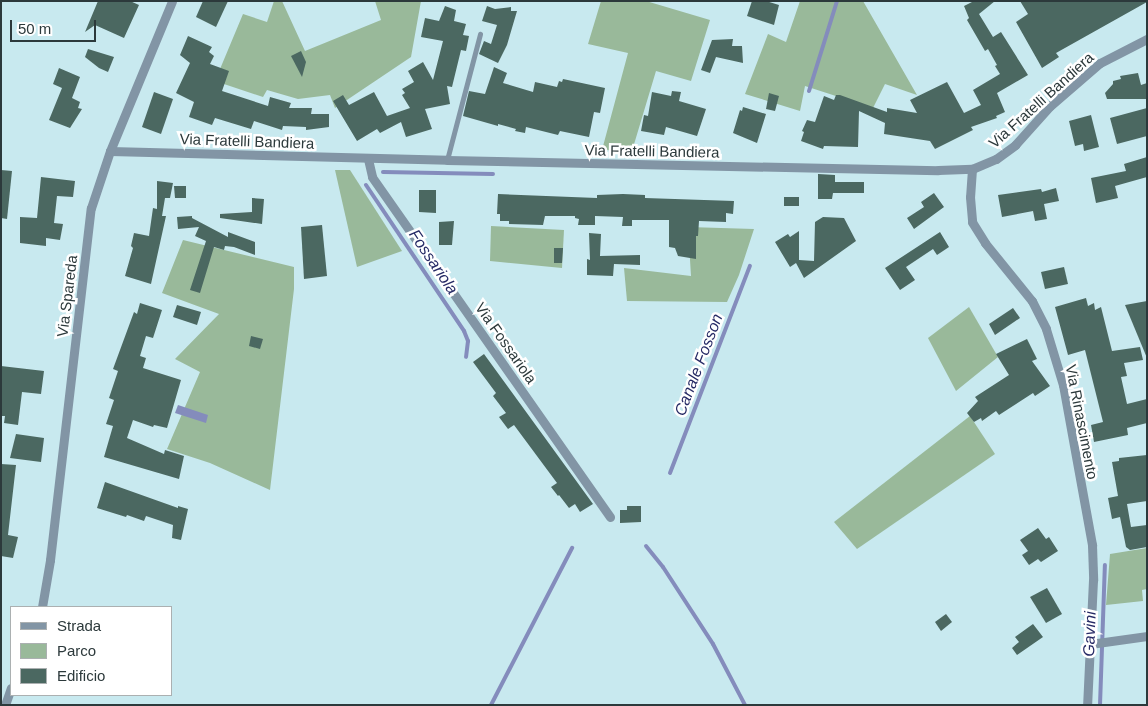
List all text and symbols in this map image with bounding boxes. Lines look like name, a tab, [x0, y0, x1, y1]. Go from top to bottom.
scale bar	[12, 10, 99, 42]
text: 50 m	[18, 20, 51, 37]
street label: Via Fratelli Bandiera	[985, 48, 1097, 152]
street label: Via Fratelli Bandiera	[179, 130, 315, 152]
street label: Via Fratelli Bandiera	[584, 141, 720, 161]
water label: Fossariola	[404, 226, 462, 298]
street label: Via Spareda	[53, 254, 81, 338]
street label: Via Fossariola	[471, 299, 541, 387]
water label: Canale Fosson	[671, 311, 727, 419]
street label: Via Rinascimento	[1062, 363, 1102, 481]
legend	[10, 606, 172, 696]
water label: Gavini	[1080, 611, 1100, 657]
text: Strada	[57, 617, 101, 634]
text: Parco	[57, 642, 96, 659]
text: Edificio	[57, 667, 105, 684]

